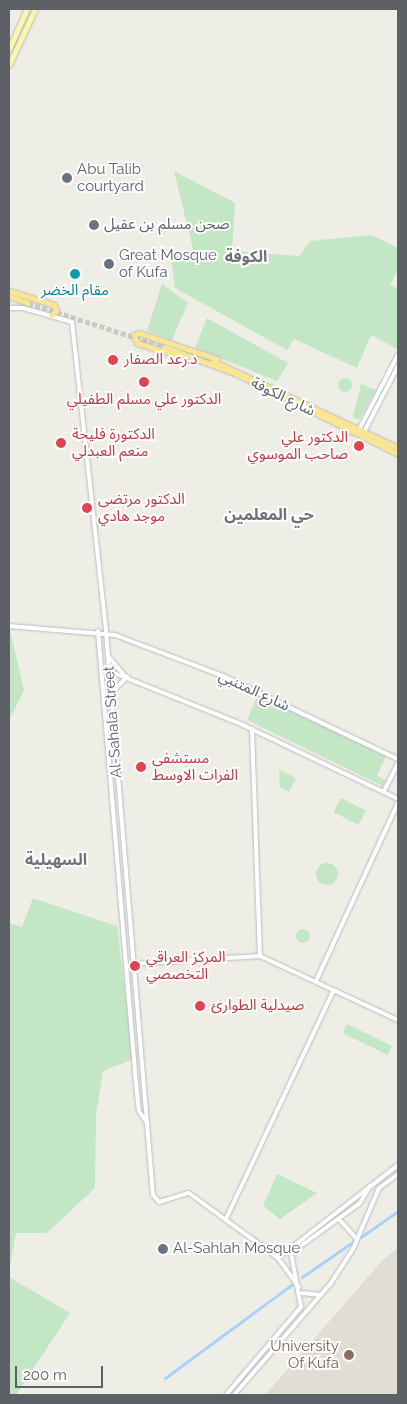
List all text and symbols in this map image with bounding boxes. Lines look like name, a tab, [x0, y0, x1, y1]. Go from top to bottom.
place label: Abu Talib courtyard	[77, 160, 144, 195]
marker: Abu Talib courtyard	[61, 172, 73, 184]
place label: صحن مسلم بن عقيل	[104, 216, 230, 234]
marker: صحن مسلم بن عقيل	[88, 219, 100, 231]
place label: Great Mosque of Kufa	[119, 246, 217, 281]
district label: الكوفة	[225, 247, 267, 267]
marker: Great Mosque of Kufa	[103, 258, 115, 270]
marker: مقام الخضر	[69, 268, 81, 280]
place label: مقام الخضر	[41, 282, 109, 300]
place label: د.رعد الصفار	[124, 351, 197, 369]
marker: د.رعد الصفار	[106, 353, 120, 367]
street label: شارع الكوفة	[248, 374, 318, 420]
marker: الدكتور علي مسلم الطفيلي	[137, 375, 151, 389]
place label: الدكتور علي مسلم الطفيلي	[67, 391, 221, 409]
place label: الدكتورة فليحة منعم العبدلي	[72, 425, 155, 460]
place label: الدكتور علي صاحب الموسوي	[248, 428, 348, 463]
marker: الدكتورة فليحة منعم العبدلي	[54, 436, 68, 450]
marker: الدكتور علي صاحب الموسوي	[352, 439, 366, 453]
place label: الدكتور مرتضى موجد هادي	[98, 490, 185, 525]
marker: الدكتور مرتضى موجد هادي	[80, 501, 94, 515]
district label: حي المعلمين	[224, 505, 314, 525]
street label: Al-Sahala Street	[100, 665, 126, 779]
street label: شارع المتنبي	[216, 667, 292, 715]
place label: مستشفى الفرات الاوسط	[152, 749, 238, 784]
marker: مستشفى الفرات الاوسط	[134, 760, 148, 774]
district label: السهيلية	[25, 850, 87, 870]
place label: المركز العراقي التخصصي	[146, 948, 226, 983]
marker: المركز العراقي التخصصي	[128, 959, 142, 973]
place label: صيدلية الطوارئ	[211, 997, 304, 1015]
marker: صيدلية الطوارئ	[193, 999, 207, 1013]
place label: Al-Sahlah Mosque	[173, 1240, 300, 1258]
marker: Al-Sahlah Mosque	[157, 1243, 169, 1255]
place label: University Of Kufa	[270, 1337, 339, 1372]
marker: University Of Kufa	[343, 1349, 355, 1361]
scale bar	[18, 1356, 105, 1388]
text: 200 m	[23, 1366, 67, 1384]

